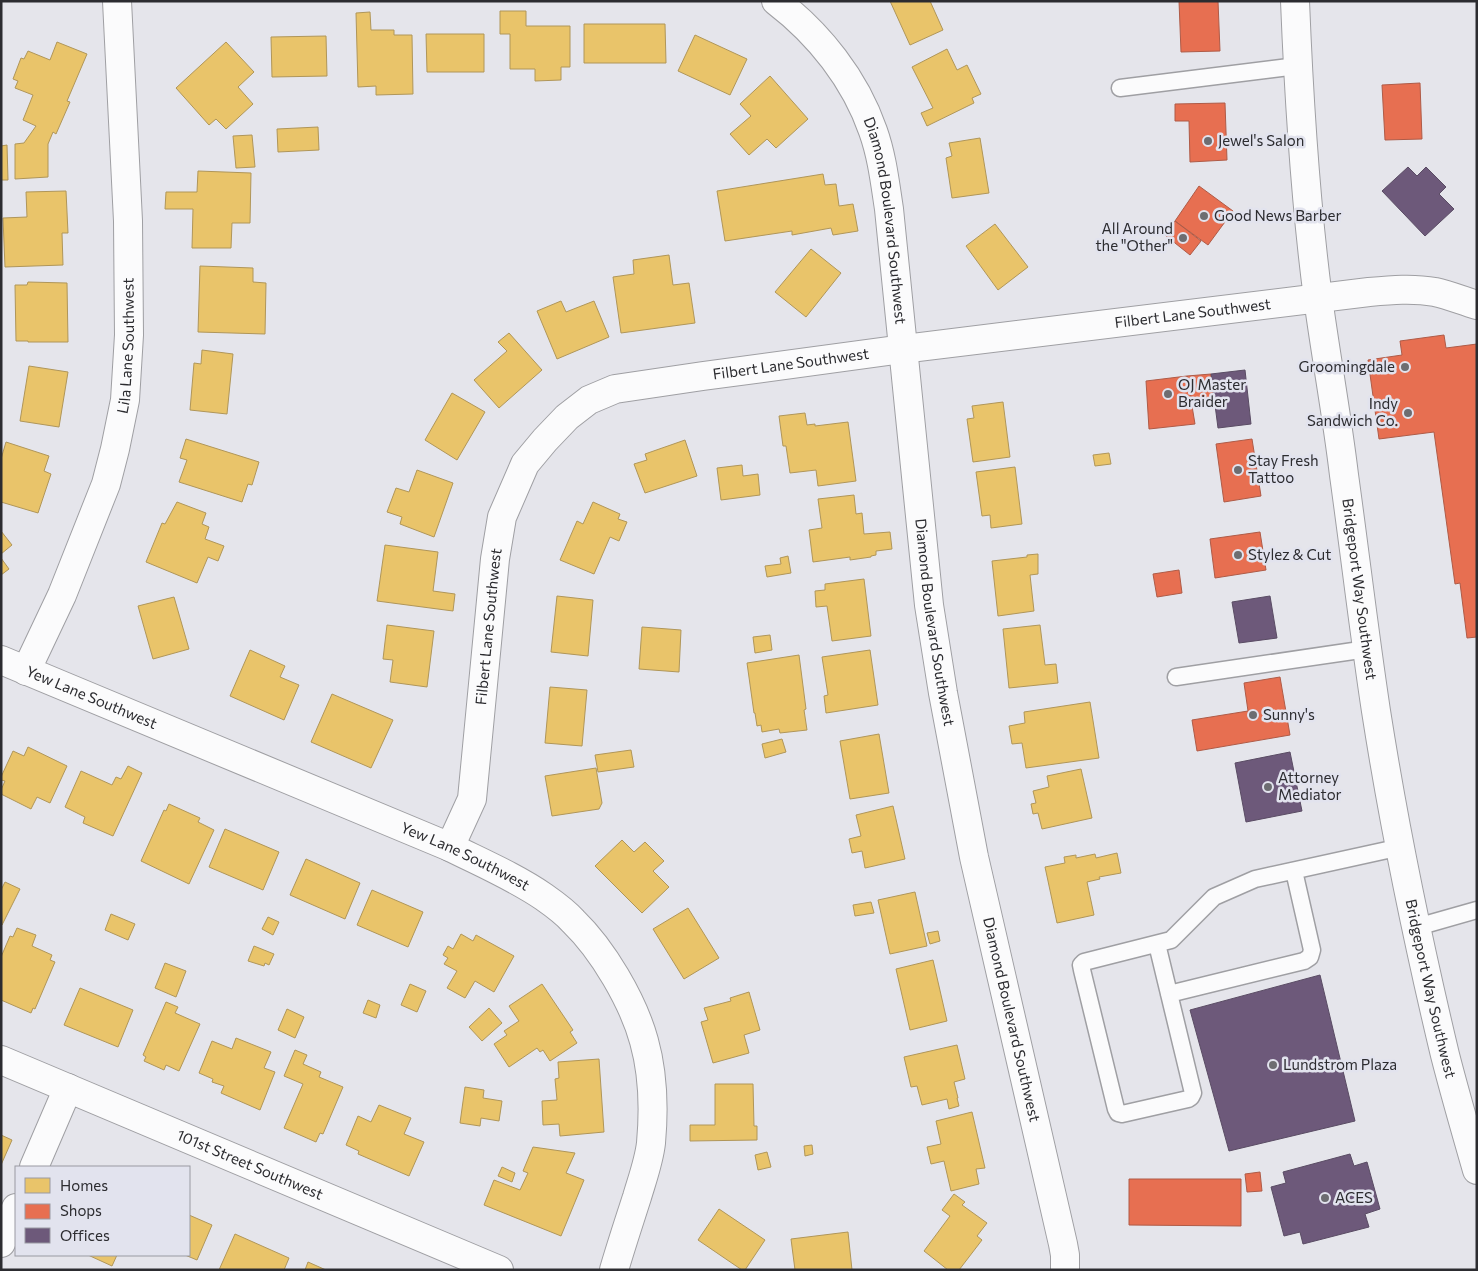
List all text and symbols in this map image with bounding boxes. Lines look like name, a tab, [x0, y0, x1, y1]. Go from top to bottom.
street label: Diamond Boulevard Southwest	[861, 114, 911, 325]
place label: Jewel's Salon	[1218, 131, 1304, 149]
marker: Jewel's Salon	[1202, 135, 1214, 147]
place label: Good News Barber	[1214, 206, 1341, 224]
marker: Good News Barber	[1198, 210, 1210, 222]
place label: All Around the "Other"	[1095, 219, 1173, 254]
marker: All Around the "Other"	[1177, 232, 1189, 244]
street label: Lila Lane Southwest	[112, 278, 137, 415]
street label: Filbert Lane Southwest	[1113, 294, 1272, 331]
street label: Filbert Lane Southwest	[712, 344, 870, 383]
place label: Groomingdale	[1299, 357, 1395, 375]
marker: Groomingdale	[1399, 361, 1411, 373]
place label: OJ Master Braider	[1178, 375, 1246, 410]
marker: OJ Master Braider	[1162, 388, 1174, 400]
place label: Indy Sandwich Co.	[1307, 394, 1398, 429]
marker: Indy Sandwich Co.	[1402, 407, 1414, 419]
place label: Stay Fresh Tattoo	[1248, 451, 1319, 486]
marker: Stay Fresh Tattoo	[1232, 464, 1244, 476]
street label: Bridgeport Way Southwest	[1339, 497, 1381, 681]
street label: Diamond Boulevard Southwest	[912, 517, 959, 727]
place label: Stylez & Cut	[1248, 545, 1331, 563]
street label: Filbert Lane Southwest	[471, 547, 505, 706]
marker: Stylez & Cut	[1232, 549, 1244, 561]
street label: Yew Lane Southwest	[24, 661, 160, 732]
place label: Sunny's	[1263, 705, 1315, 723]
marker: Sunny's	[1247, 709, 1259, 721]
place label: Attorney Mediator	[1278, 768, 1342, 803]
marker: Attorney Mediator	[1262, 781, 1274, 793]
street label: Yew Lane Southwest	[398, 818, 533, 894]
street label: Bridgeport Way Southwest	[1402, 897, 1461, 1080]
street label: Diamond Boulevard Southwest	[980, 915, 1045, 1123]
place label: Lundstrom Plaza	[1283, 1055, 1397, 1073]
marker: Lundstrom Plaza	[1267, 1059, 1279, 1071]
street label: 101st Street Southwest	[174, 1125, 326, 1203]
legend	[15, 1166, 190, 1256]
text: Homes	[60, 1176, 108, 1194]
place label: ACES	[1335, 1188, 1373, 1206]
marker: ACES	[1319, 1192, 1331, 1204]
text: Shops	[60, 1201, 102, 1219]
text: Offices	[60, 1226, 110, 1244]

